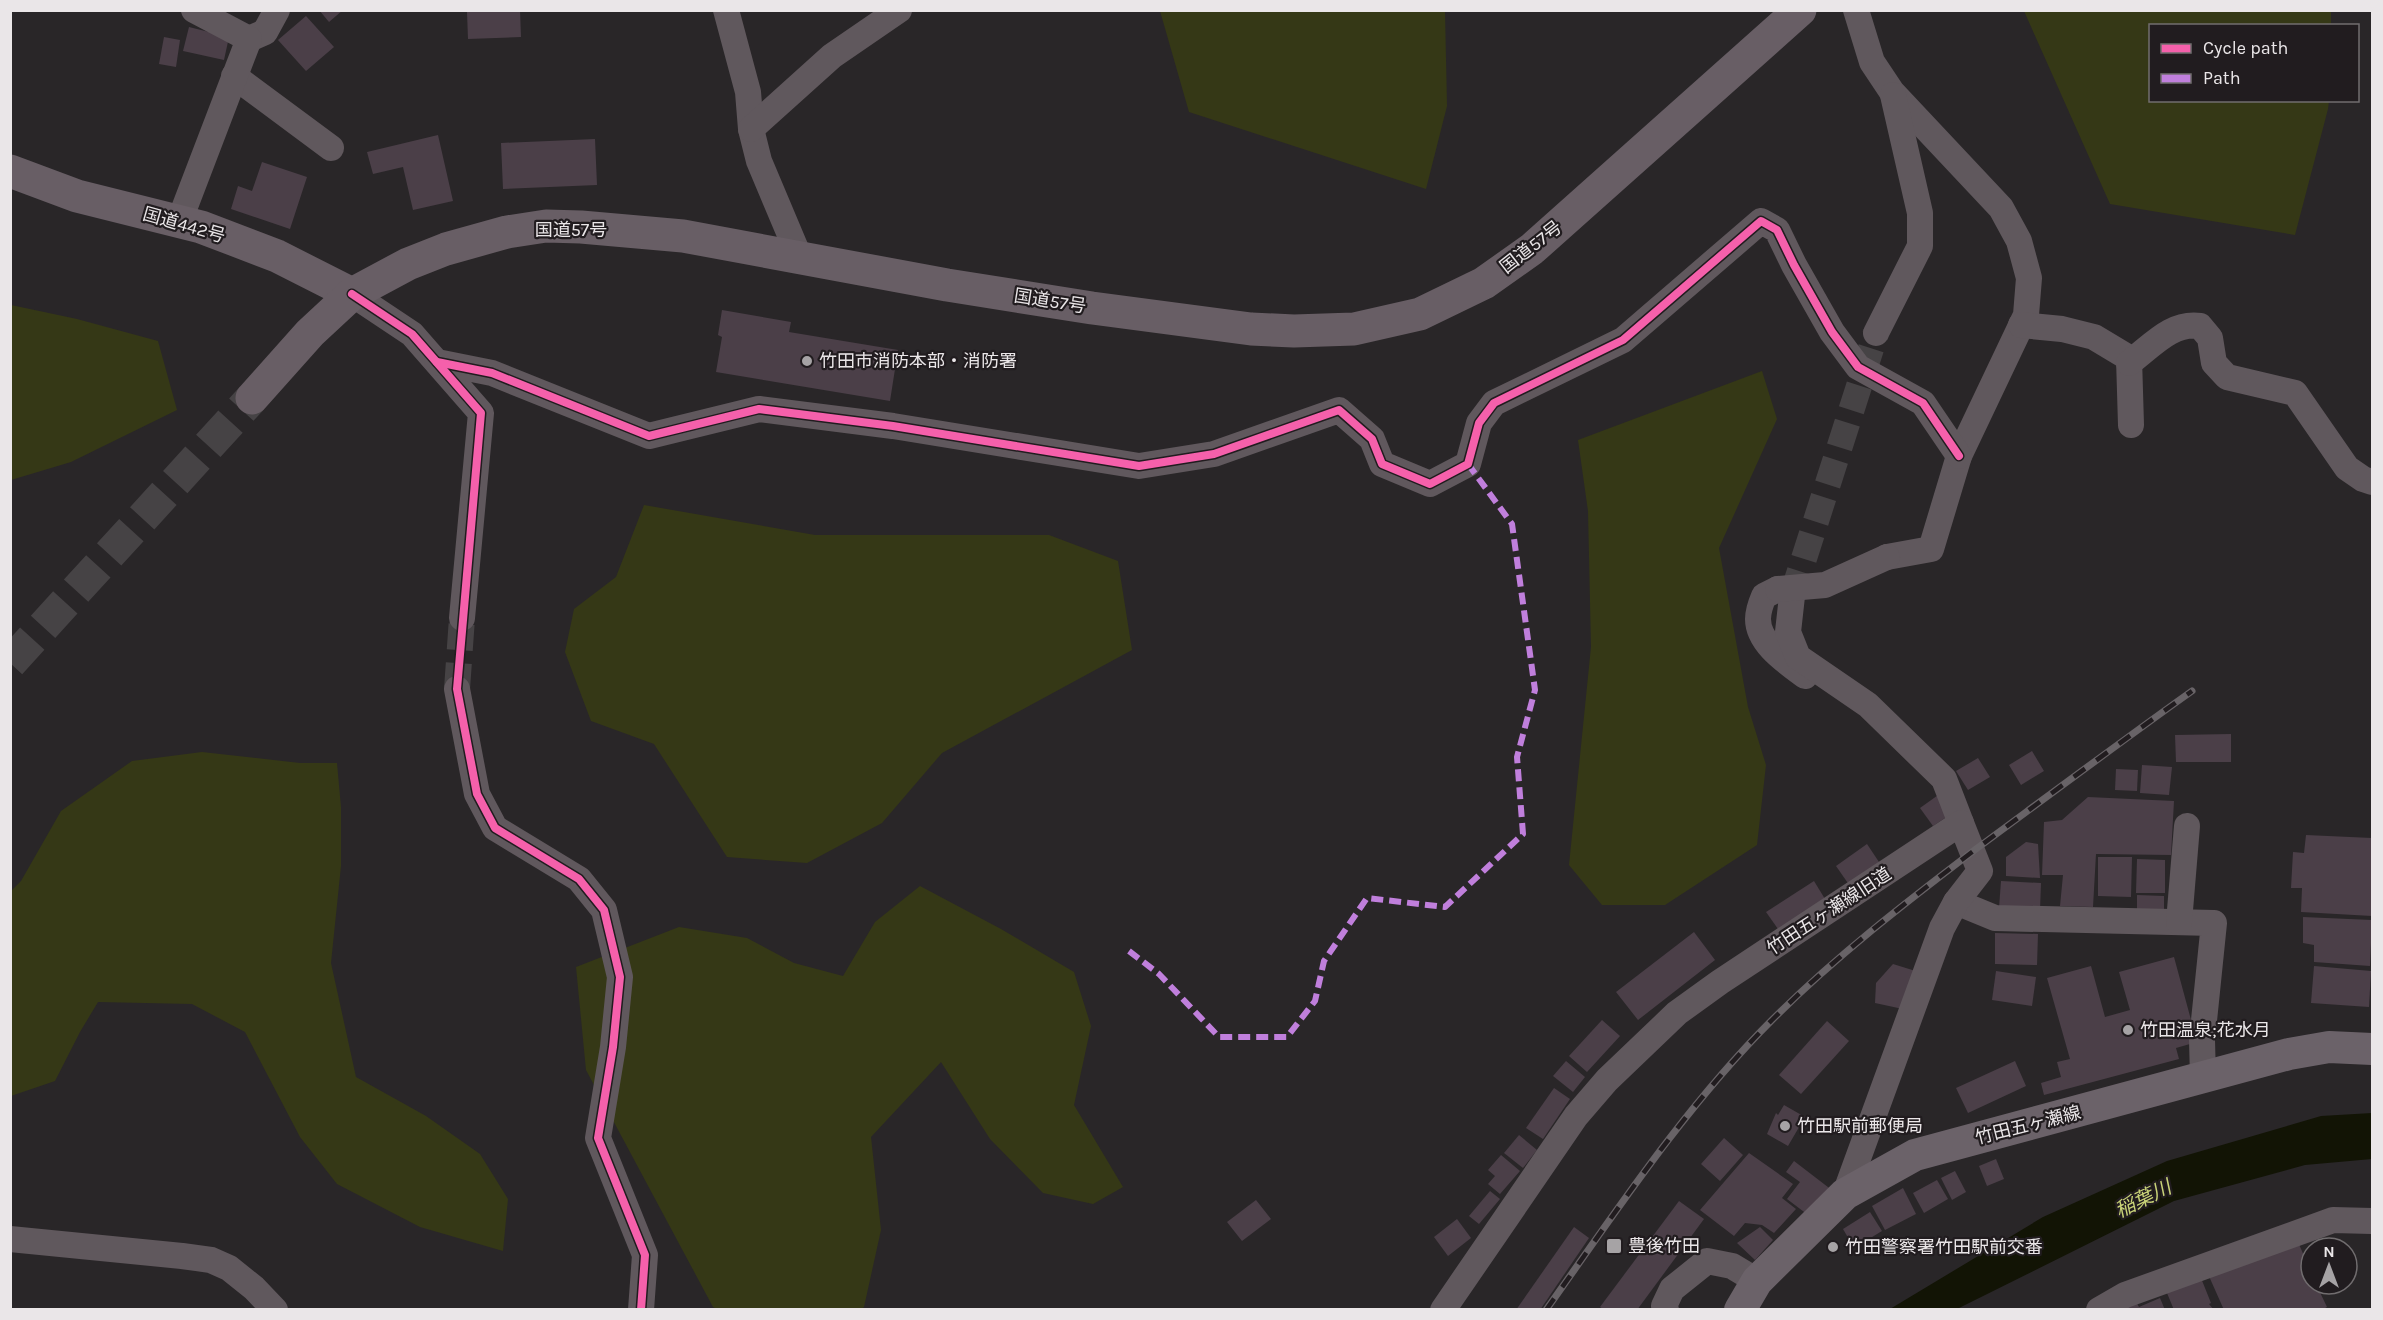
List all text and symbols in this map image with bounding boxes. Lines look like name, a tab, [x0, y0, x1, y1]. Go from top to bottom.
legend	[2149, 24, 2359, 102]
text: Cycle path	[2203, 37, 2288, 59]
text: Path	[2203, 67, 2241, 89]
street label: 国道442号	[140, 203, 228, 247]
street label: 国道57号	[1496, 216, 1566, 278]
street label: 国道57号	[535, 219, 607, 241]
street label: 国道57号	[1012, 284, 1088, 318]
place label: 竹田市消防本部・消防署	[819, 350, 1017, 372]
marker: 竹田市消防本部・消防署	[800, 354, 814, 368]
street label: 竹田五ヶ瀬線旧道	[1763, 863, 1895, 959]
place label: 竹田温泉;花水月	[2140, 1019, 2271, 1041]
marker: 竹田温泉;花水月	[2121, 1023, 2135, 1037]
street label: 竹田五ヶ瀬線	[1973, 1101, 2083, 1149]
place label: 竹田駅前郵便局	[1797, 1115, 1923, 1137]
marker: 竹田駅前郵便局	[1778, 1119, 1792, 1133]
water label: 稲葉川	[2111, 1175, 2177, 1222]
place label: 豊後竹田	[1628, 1235, 1700, 1257]
place label: 竹田警察署竹田駅前交番	[1845, 1236, 2043, 1258]
north arrow	[2299, 1236, 2359, 1296]
marker: 豊後竹田	[1605, 1237, 1623, 1255]
marker: 竹田警察署竹田駅前交番	[1826, 1240, 1840, 1254]
text: N	[2323, 1242, 2335, 1261]

